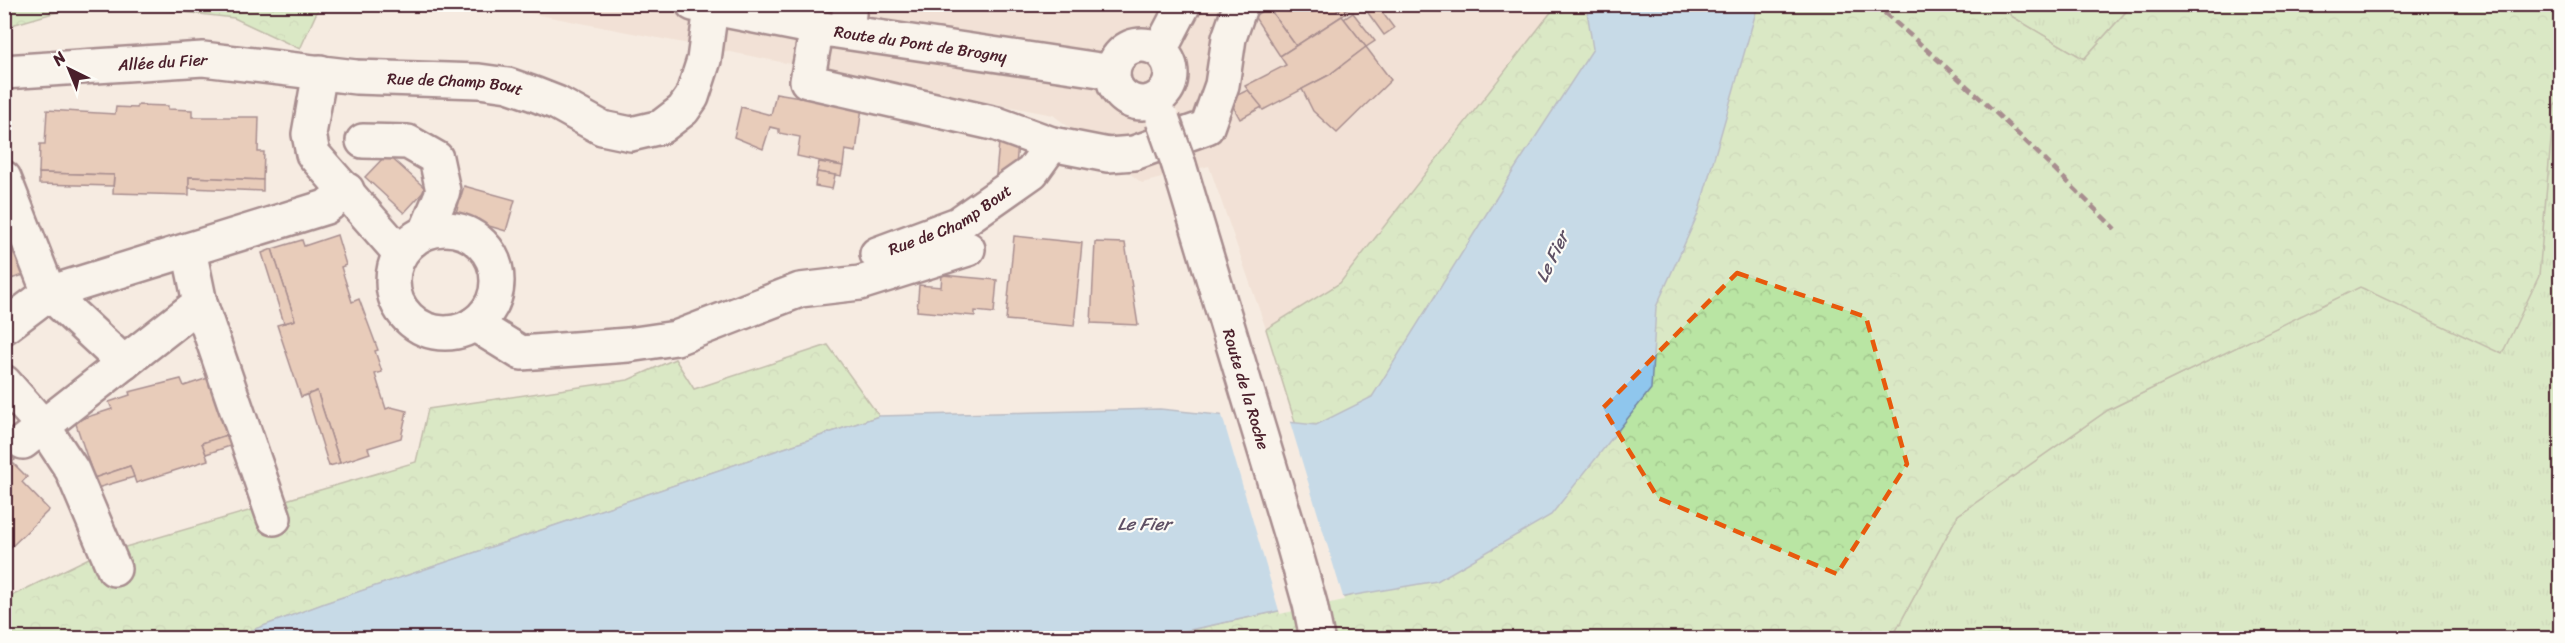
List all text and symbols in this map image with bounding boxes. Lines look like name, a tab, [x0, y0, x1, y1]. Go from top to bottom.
street label: Route du Pont de Brogny	[832, 17, 1010, 71]
north arrow	[39, 39, 99, 99]
text: N	[44, 43, 74, 73]
street label: Allée du Fier	[116, 45, 210, 80]
street label: Rue de Champ Bout	[387, 64, 527, 104]
street label: Rue de Champ Bout	[884, 176, 1018, 264]
water label: Le Fier	[1526, 223, 1580, 288]
street label: Route de la Roche	[1214, 325, 1278, 453]
water label: Le Fier	[1117, 508, 1174, 540]

